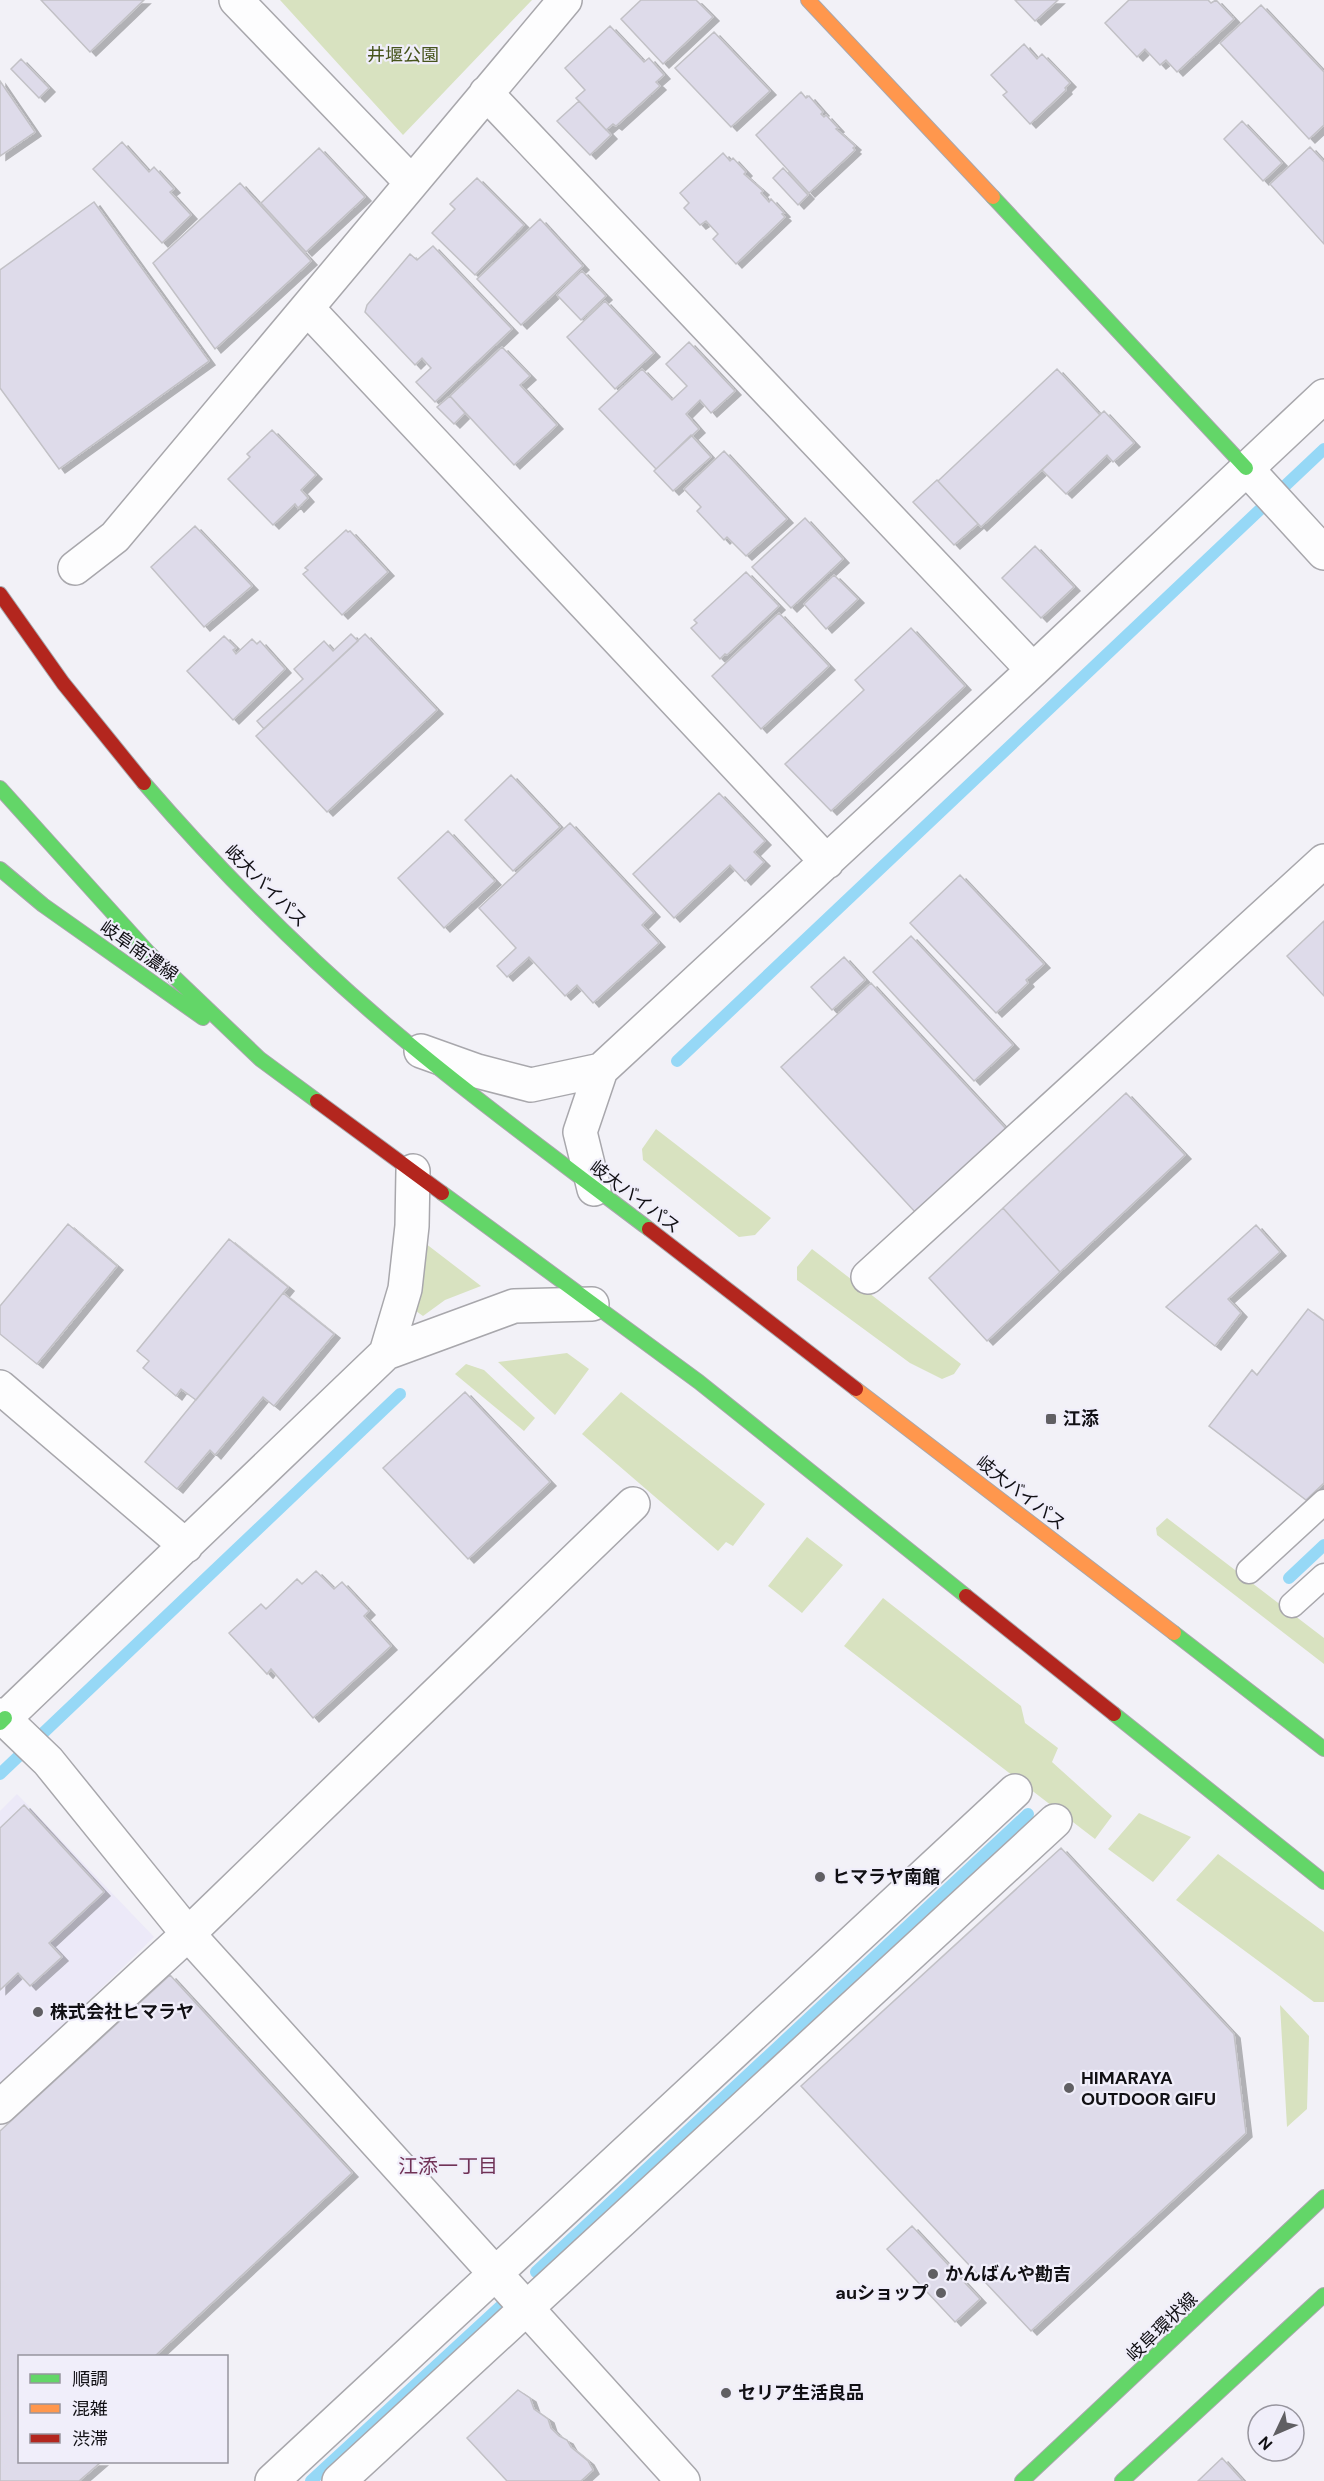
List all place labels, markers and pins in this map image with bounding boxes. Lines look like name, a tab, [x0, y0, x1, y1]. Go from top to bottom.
place label: 江添	[1063, 1407, 1099, 1431]
marker: 江添	[1044, 1412, 1058, 1426]
place label: ヒマラヤ南館	[832, 1865, 940, 1889]
marker: ヒマラヤ南館	[813, 1870, 827, 1884]
place label: 株式会社ヒマラヤ	[50, 2000, 194, 2024]
marker: 株式会社ヒマラヤ	[31, 2005, 45, 2019]
place label: HIMARAYA OUTDOOR GIFU	[1081, 2066, 1216, 2111]
marker: HIMARAYA OUTDOOR GIFU	[1062, 2081, 1076, 2095]
place label: かんばんや勘吉	[945, 2262, 1071, 2286]
marker: かんばんや勘吉	[926, 2267, 940, 2281]
place label: auショップ	[835, 2281, 929, 2305]
marker: auショップ	[934, 2286, 948, 2300]
place label: セリア生活良品	[738, 2381, 864, 2405]
marker: セリア生活良品	[719, 2386, 733, 2400]

